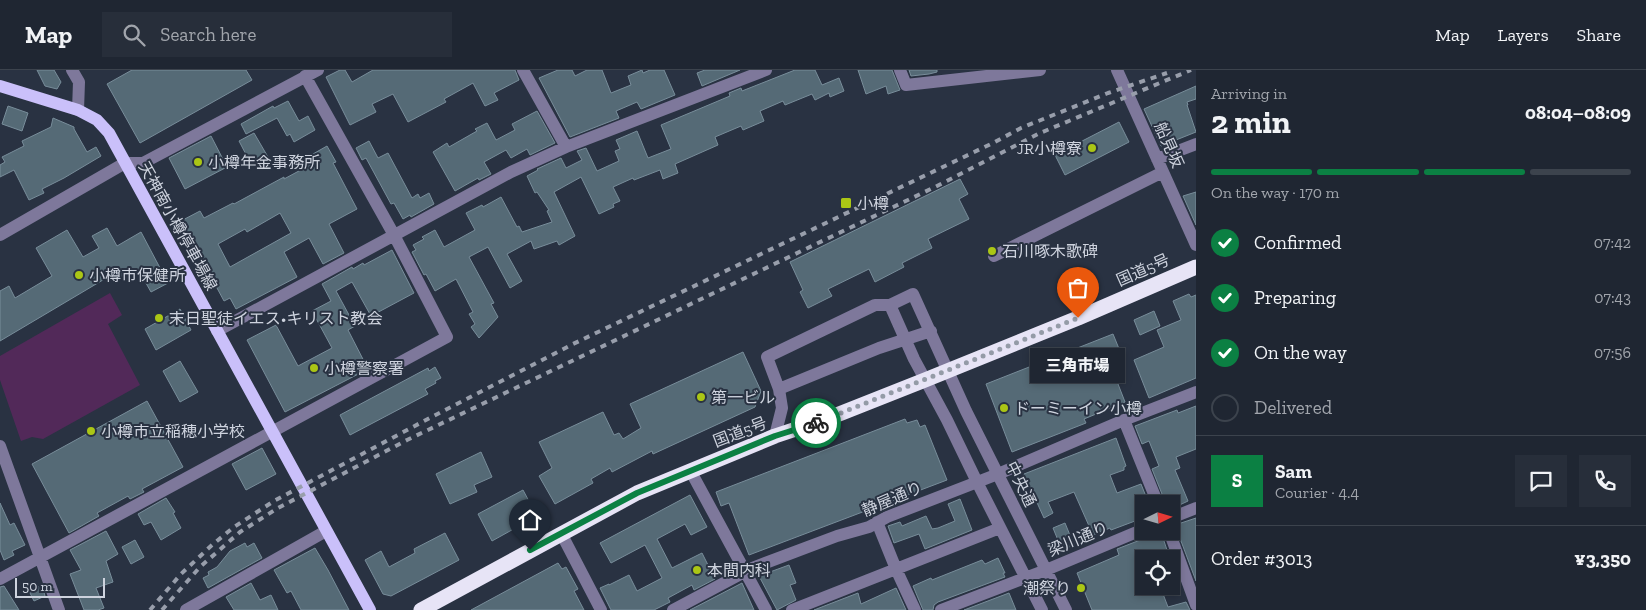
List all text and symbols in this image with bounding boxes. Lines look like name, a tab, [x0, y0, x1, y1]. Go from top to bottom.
search box	[102, 12, 452, 57]
text: Map	[25, 20, 72, 49]
icon: search	[120, 21, 148, 49]
text: Search here	[160, 23, 257, 46]
text: Map	[1435, 24, 1470, 46]
text: Layers	[1498, 24, 1549, 46]
text: Share	[1577, 24, 1621, 46]
text: Arriving in	[1211, 84, 1287, 103]
text: 08:04–08:09	[1525, 101, 1631, 124]
text: 2 min	[1211, 103, 1291, 141]
street label: 船見坂	[1151, 119, 1187, 171]
place label: JR小樽寮	[1017, 139, 1082, 158]
marker: JR小樽寮	[1086, 142, 1098, 154]
place label: 小樽年金事務所	[208, 153, 320, 172]
marker: 小樽年金事務所	[192, 156, 204, 168]
street label: 天神南小樽停車場線	[135, 158, 221, 294]
text: On the way · 170 m	[1211, 183, 1339, 202]
place label: 小樽	[857, 194, 889, 213]
marker: 小樽	[839, 196, 853, 210]
icon: check	[1211, 229, 1239, 257]
text: Confirmed	[1254, 231, 1341, 254]
text: 07:42	[1594, 233, 1631, 252]
place label: 石川啄木歌碑	[1002, 242, 1098, 261]
marker: 石川啄木歌碑	[986, 245, 998, 257]
street label: 国道5号	[1113, 250, 1173, 290]
place label: 小樽市保健所	[89, 266, 185, 285]
pin	[1057, 267, 1099, 318]
marker: 小樽市保健所	[73, 269, 85, 281]
icon: bag	[1064, 274, 1092, 302]
icon: check	[1211, 284, 1239, 312]
text: Preparing	[1254, 286, 1336, 309]
text: 07:43	[1594, 288, 1631, 307]
place label: 末日聖徒イエス•キリスト教会	[169, 309, 383, 328]
marker: 末日聖徒イエス•キリスト教会	[153, 312, 165, 324]
icon: check	[1211, 339, 1239, 367]
text: On the way	[1254, 341, 1347, 364]
text: 07:56	[1594, 343, 1631, 362]
callout: 三角市場	[1030, 348, 1126, 383]
text: 三角市場	[1045, 356, 1110, 375]
place label: 小樽警察署	[324, 359, 404, 378]
marker: 小樽警察署	[308, 362, 320, 374]
place label: 第一ビル	[711, 388, 775, 407]
marker: 第一ビル	[695, 391, 707, 403]
text: Delivered	[1254, 396, 1332, 419]
courier	[791, 398, 841, 448]
place label: ドーミーイン小樽	[1014, 399, 1142, 418]
marker: ドーミーイン小樽	[998, 402, 1010, 414]
icon: bike	[802, 409, 830, 437]
street label: 国道5号	[710, 413, 770, 451]
place label: 小樽市立稲穂小学校	[101, 422, 245, 441]
marker: 小樽市立稲穂小学校	[85, 425, 97, 437]
button: chat	[1515, 455, 1567, 507]
button: phone	[1579, 455, 1631, 507]
street label: 中央通	[1002, 458, 1040, 510]
text: Sam	[1275, 460, 1312, 483]
text: S	[1232, 469, 1242, 492]
street label: 静屋通り	[859, 478, 925, 520]
text: Courier · 4.4	[1275, 483, 1359, 502]
north arrow	[1135, 495, 1180, 540]
map controls	[1135, 495, 1180, 595]
pin	[509, 499, 551, 550]
icon: home	[516, 506, 544, 534]
street label: 梁川通り	[1045, 518, 1111, 560]
text: Order #3013	[1211, 547, 1312, 570]
text: ¥3,350	[1574, 547, 1631, 570]
button: locate	[1135, 550, 1180, 595]
place label: 本間内科	[707, 561, 771, 580]
marker: 本間内科	[691, 564, 703, 576]
scale bar	[15, 575, 105, 598]
text: 50 m	[22, 578, 53, 595]
place label: 潮祭り	[1023, 579, 1071, 598]
marker: 潮祭り	[1075, 582, 1087, 594]

